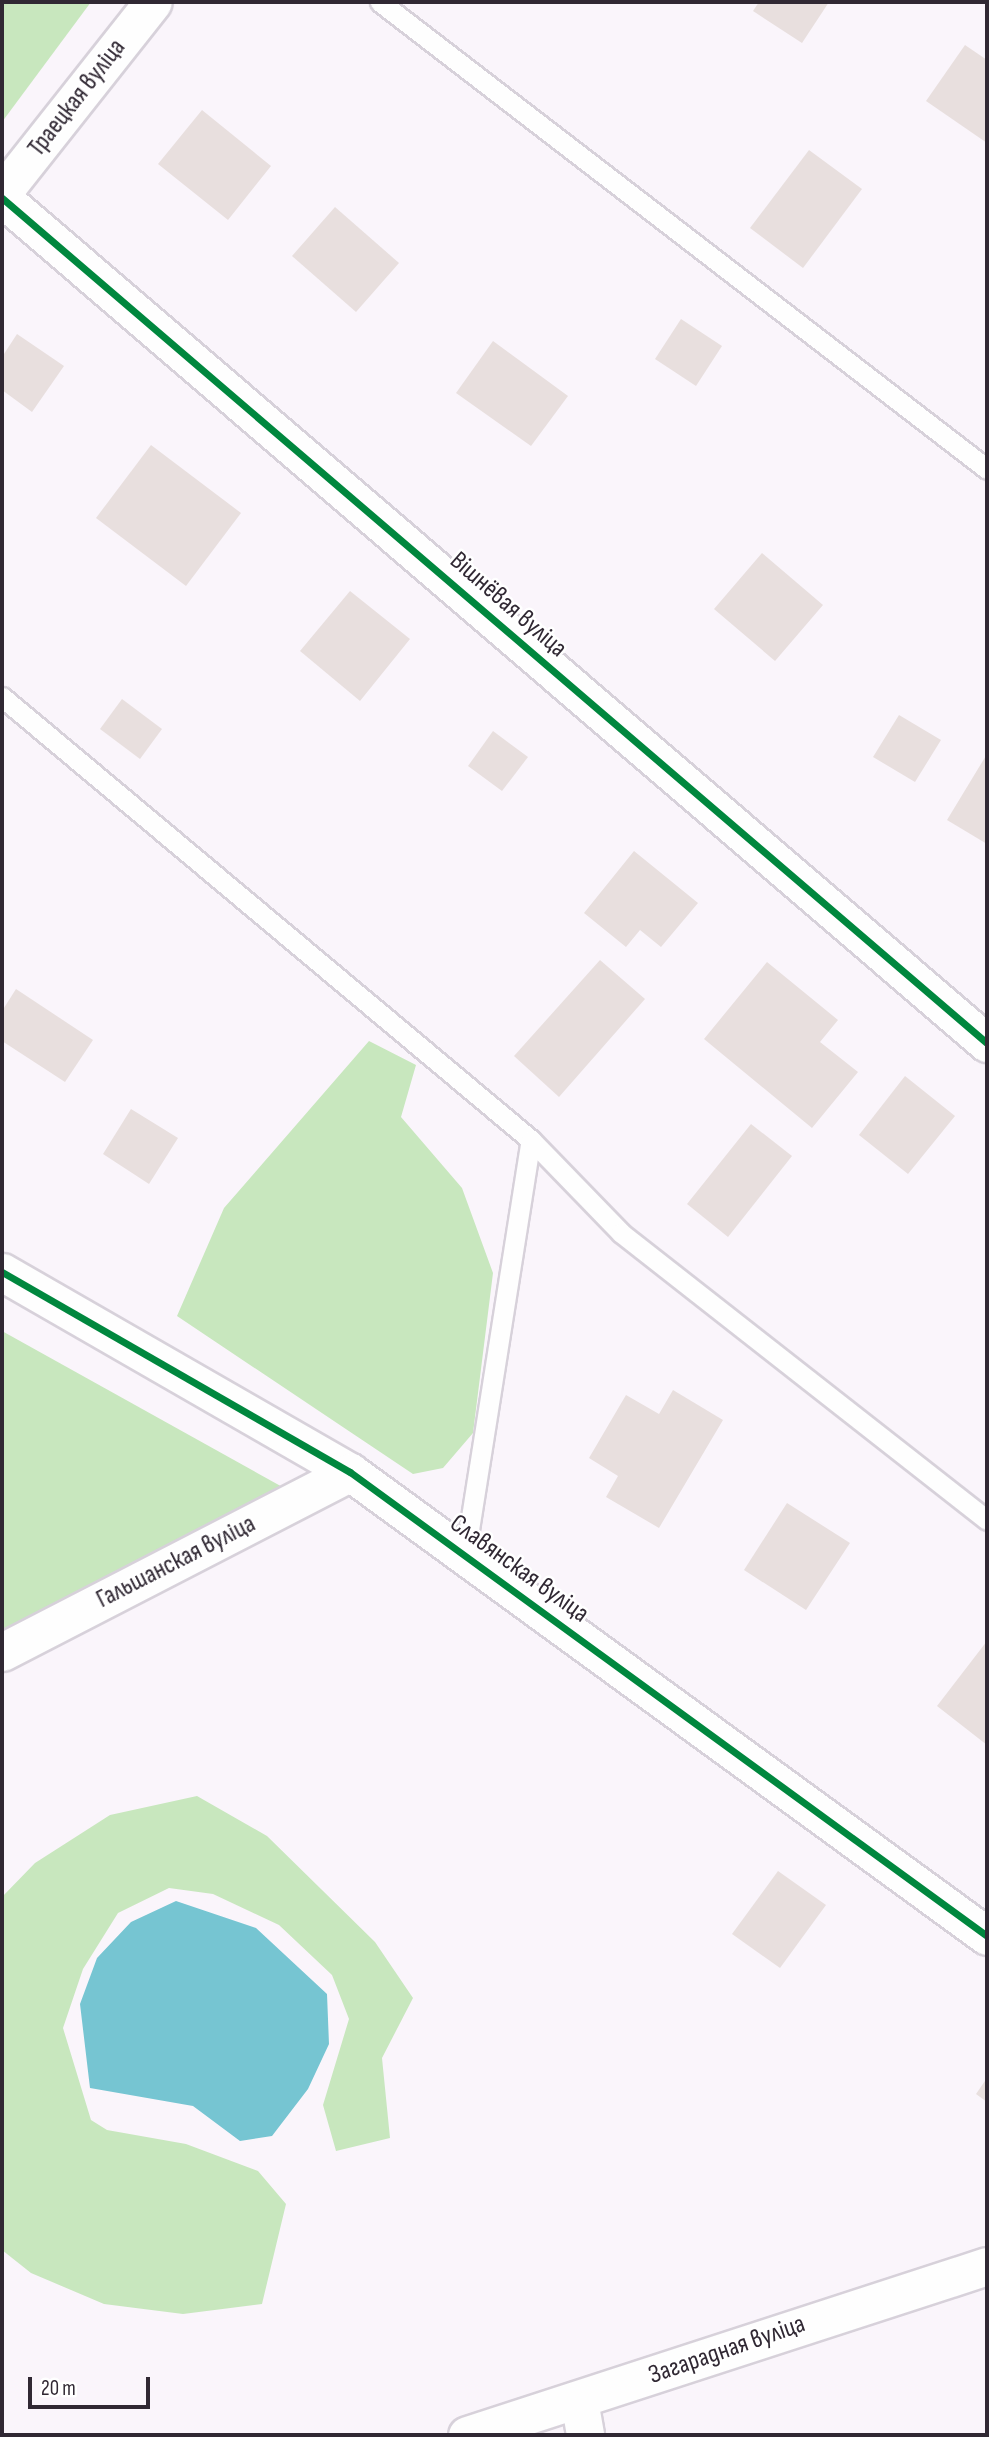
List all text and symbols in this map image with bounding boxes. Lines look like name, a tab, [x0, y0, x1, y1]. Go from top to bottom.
street label: Траецкая вуліца	[21, 33, 133, 163]
street label: Вішнёвая вуліца	[443, 546, 573, 664]
street label: Славянская вуліца	[443, 1508, 595, 1630]
street label: Гальшанская вуліца	[91, 1509, 261, 1615]
street label: Загарадная вуліца	[645, 2309, 809, 2391]
scale bar	[32, 2364, 154, 2408]
text: 20 m	[41, 2376, 76, 2401]

